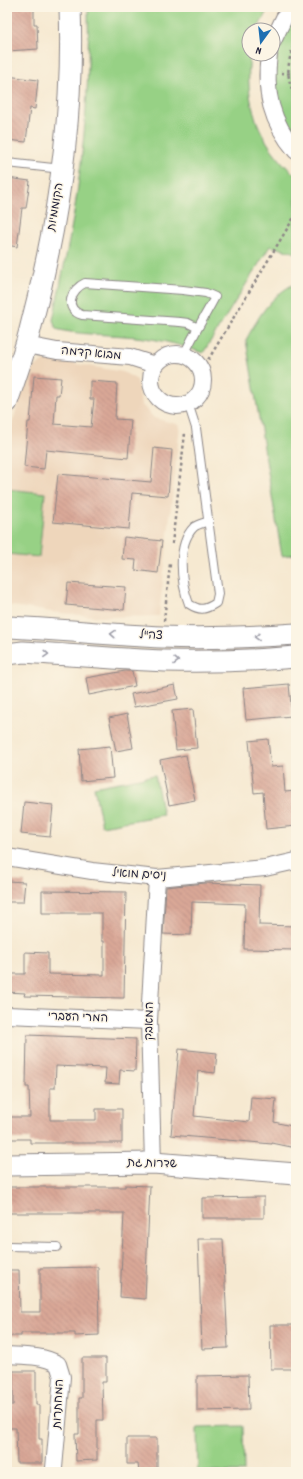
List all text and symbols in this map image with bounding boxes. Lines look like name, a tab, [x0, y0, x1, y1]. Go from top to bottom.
north arrow	[241, 22, 281, 62]
text: N	[254, 41, 264, 58]
street label: הקוממיות	[43, 181, 69, 234]
street label: מבוא קדמה	[60, 343, 122, 365]
street label: צה"ל	[139, 627, 163, 645]
one-way arrow	[110, 629, 116, 638]
one-way arrow	[254, 632, 260, 641]
one-way arrow	[43, 649, 49, 658]
one-way arrow	[173, 657, 179, 665]
street label: ניסים מואיל	[111, 865, 167, 885]
street label: המאבק	[141, 1001, 159, 1041]
street label: המרי העברי	[48, 1008, 108, 1028]
street label: שדרות גת	[126, 1155, 178, 1173]
street label: המחתרות	[49, 1379, 69, 1430]

